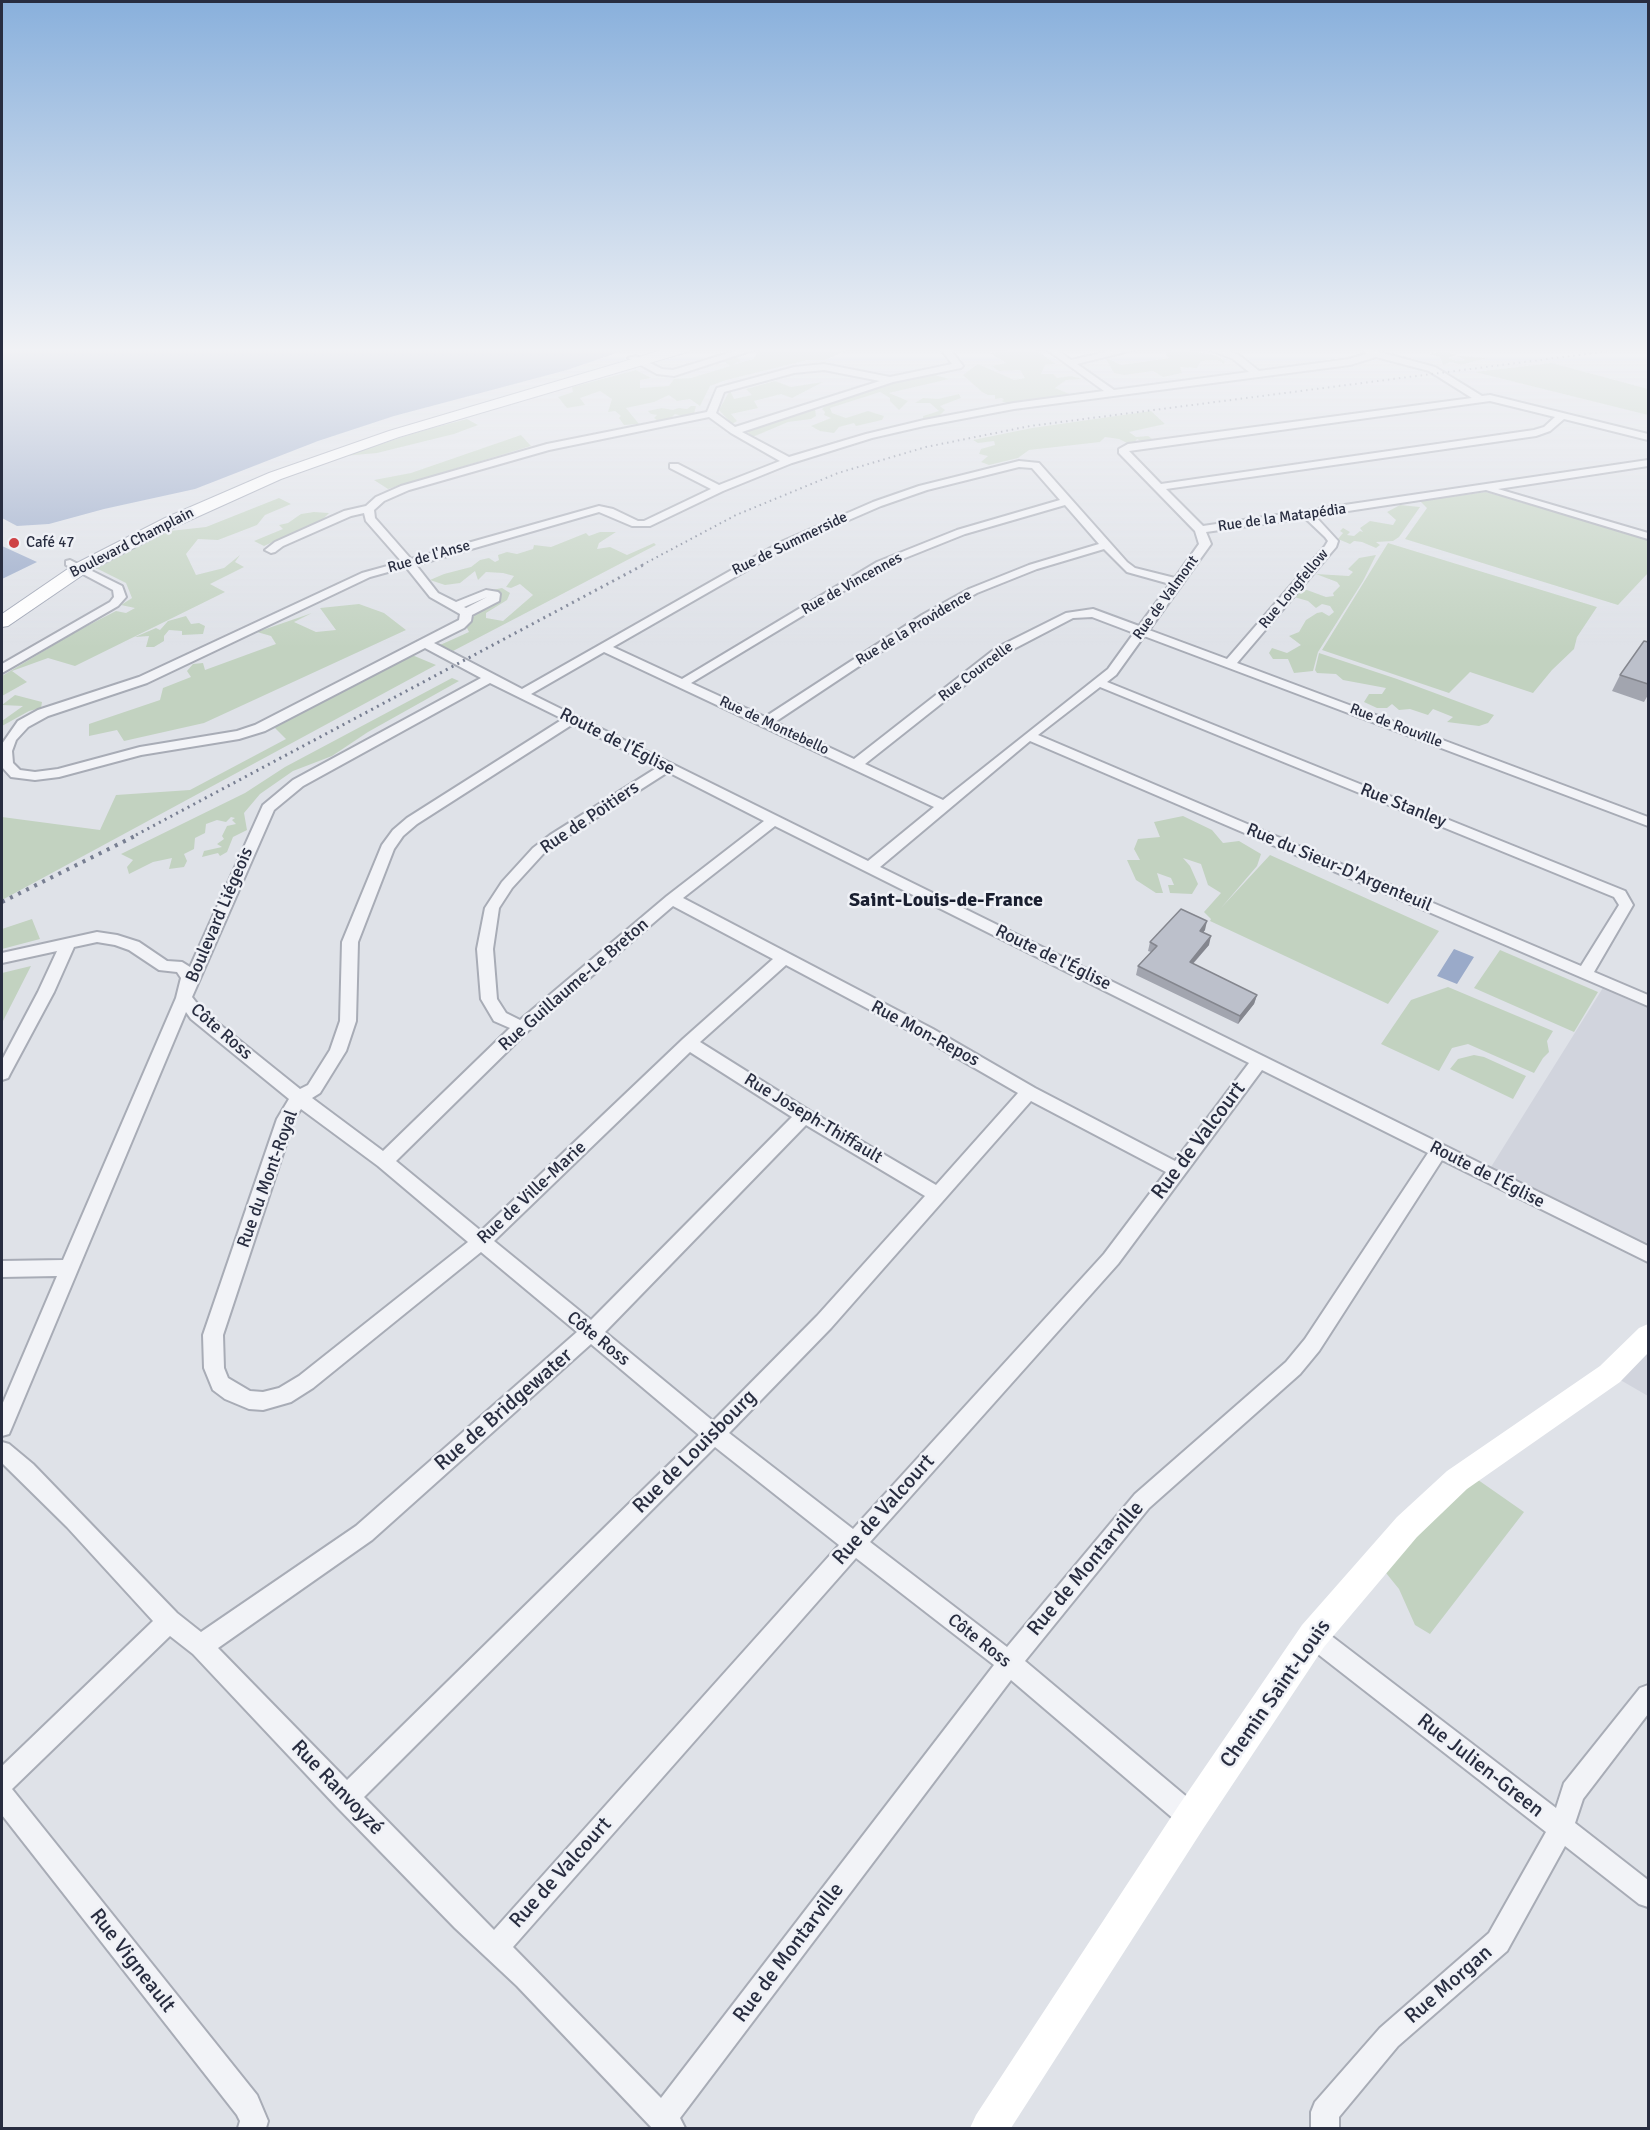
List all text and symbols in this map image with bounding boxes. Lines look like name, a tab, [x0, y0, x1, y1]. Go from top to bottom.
street label: Rue de la Matapédia	[1217, 500, 1347, 536]
street label: Boulevard Champlain	[67, 504, 197, 582]
street label: Rue de Summerside	[729, 508, 851, 580]
place label: Café 47	[26, 534, 74, 552]
marker: Café 47	[7, 536, 21, 550]
street label: Rue de l'Anse	[386, 537, 472, 577]
street label: Rue Longfellow	[1255, 546, 1333, 632]
street label: Rue de Vincennes	[799, 549, 905, 619]
street label: Rue de Valmont	[1129, 552, 1203, 644]
street label: Rue de la Providence	[853, 586, 975, 670]
street label: Rue Courcelle	[935, 638, 1017, 706]
street label: Rue de Montebello	[716, 693, 832, 759]
street label: Rue de Rouville	[1347, 700, 1445, 752]
street label: Route de l'Église	[556, 704, 678, 780]
street label: Rue de Poitiers	[537, 777, 643, 859]
street label: Rue Stanley	[1357, 779, 1449, 833]
street label: Rue du Sieur-D'Argenteuil	[1243, 819, 1435, 917]
street label: Boulevard Liégeois	[182, 844, 258, 986]
district label: Saint-Louis-de-France	[849, 889, 1043, 913]
street label: Rue Guillaume-Le Breton	[495, 914, 653, 1056]
street label: Route de l'Église	[992, 921, 1114, 995]
street label: Rue Mon-Repos	[867, 996, 983, 1072]
street label: Côte Ross	[186, 999, 256, 1065]
street label: Rue Joseph-Thiffault	[740, 1069, 886, 1169]
street label: Rue de Valcourt	[1147, 1077, 1251, 1205]
street label: Rue du Mont-Royal	[233, 1107, 303, 1251]
street label: Rue de Ville-Marie	[473, 1137, 591, 1249]
street label: Route de l'Église	[1426, 1137, 1548, 1213]
street label: Côte Ross	[562, 1307, 634, 1371]
street label: Rue de Bridgewater	[430, 1343, 578, 1477]
street label: Rue de Louisbourg	[628, 1385, 762, 1519]
street label: Rue de Valcourt	[828, 1449, 940, 1571]
street label: Rue de Montarville	[1022, 1497, 1150, 1641]
street label: Côte Ross	[943, 1609, 1015, 1673]
street label: Chemin Saint-Louis	[1216, 1615, 1336, 1773]
street label: Rue Julien-Green	[1412, 1709, 1548, 1823]
street label: Rue Ranvoyzé	[285, 1735, 389, 1841]
street label: Rue de Valcourt	[505, 1812, 617, 1934]
street label: Rue de Montarville	[728, 1878, 850, 2028]
street label: Rue Vigneault	[84, 1904, 180, 2018]
street label: Rue Morgan	[1400, 1940, 1498, 2030]

